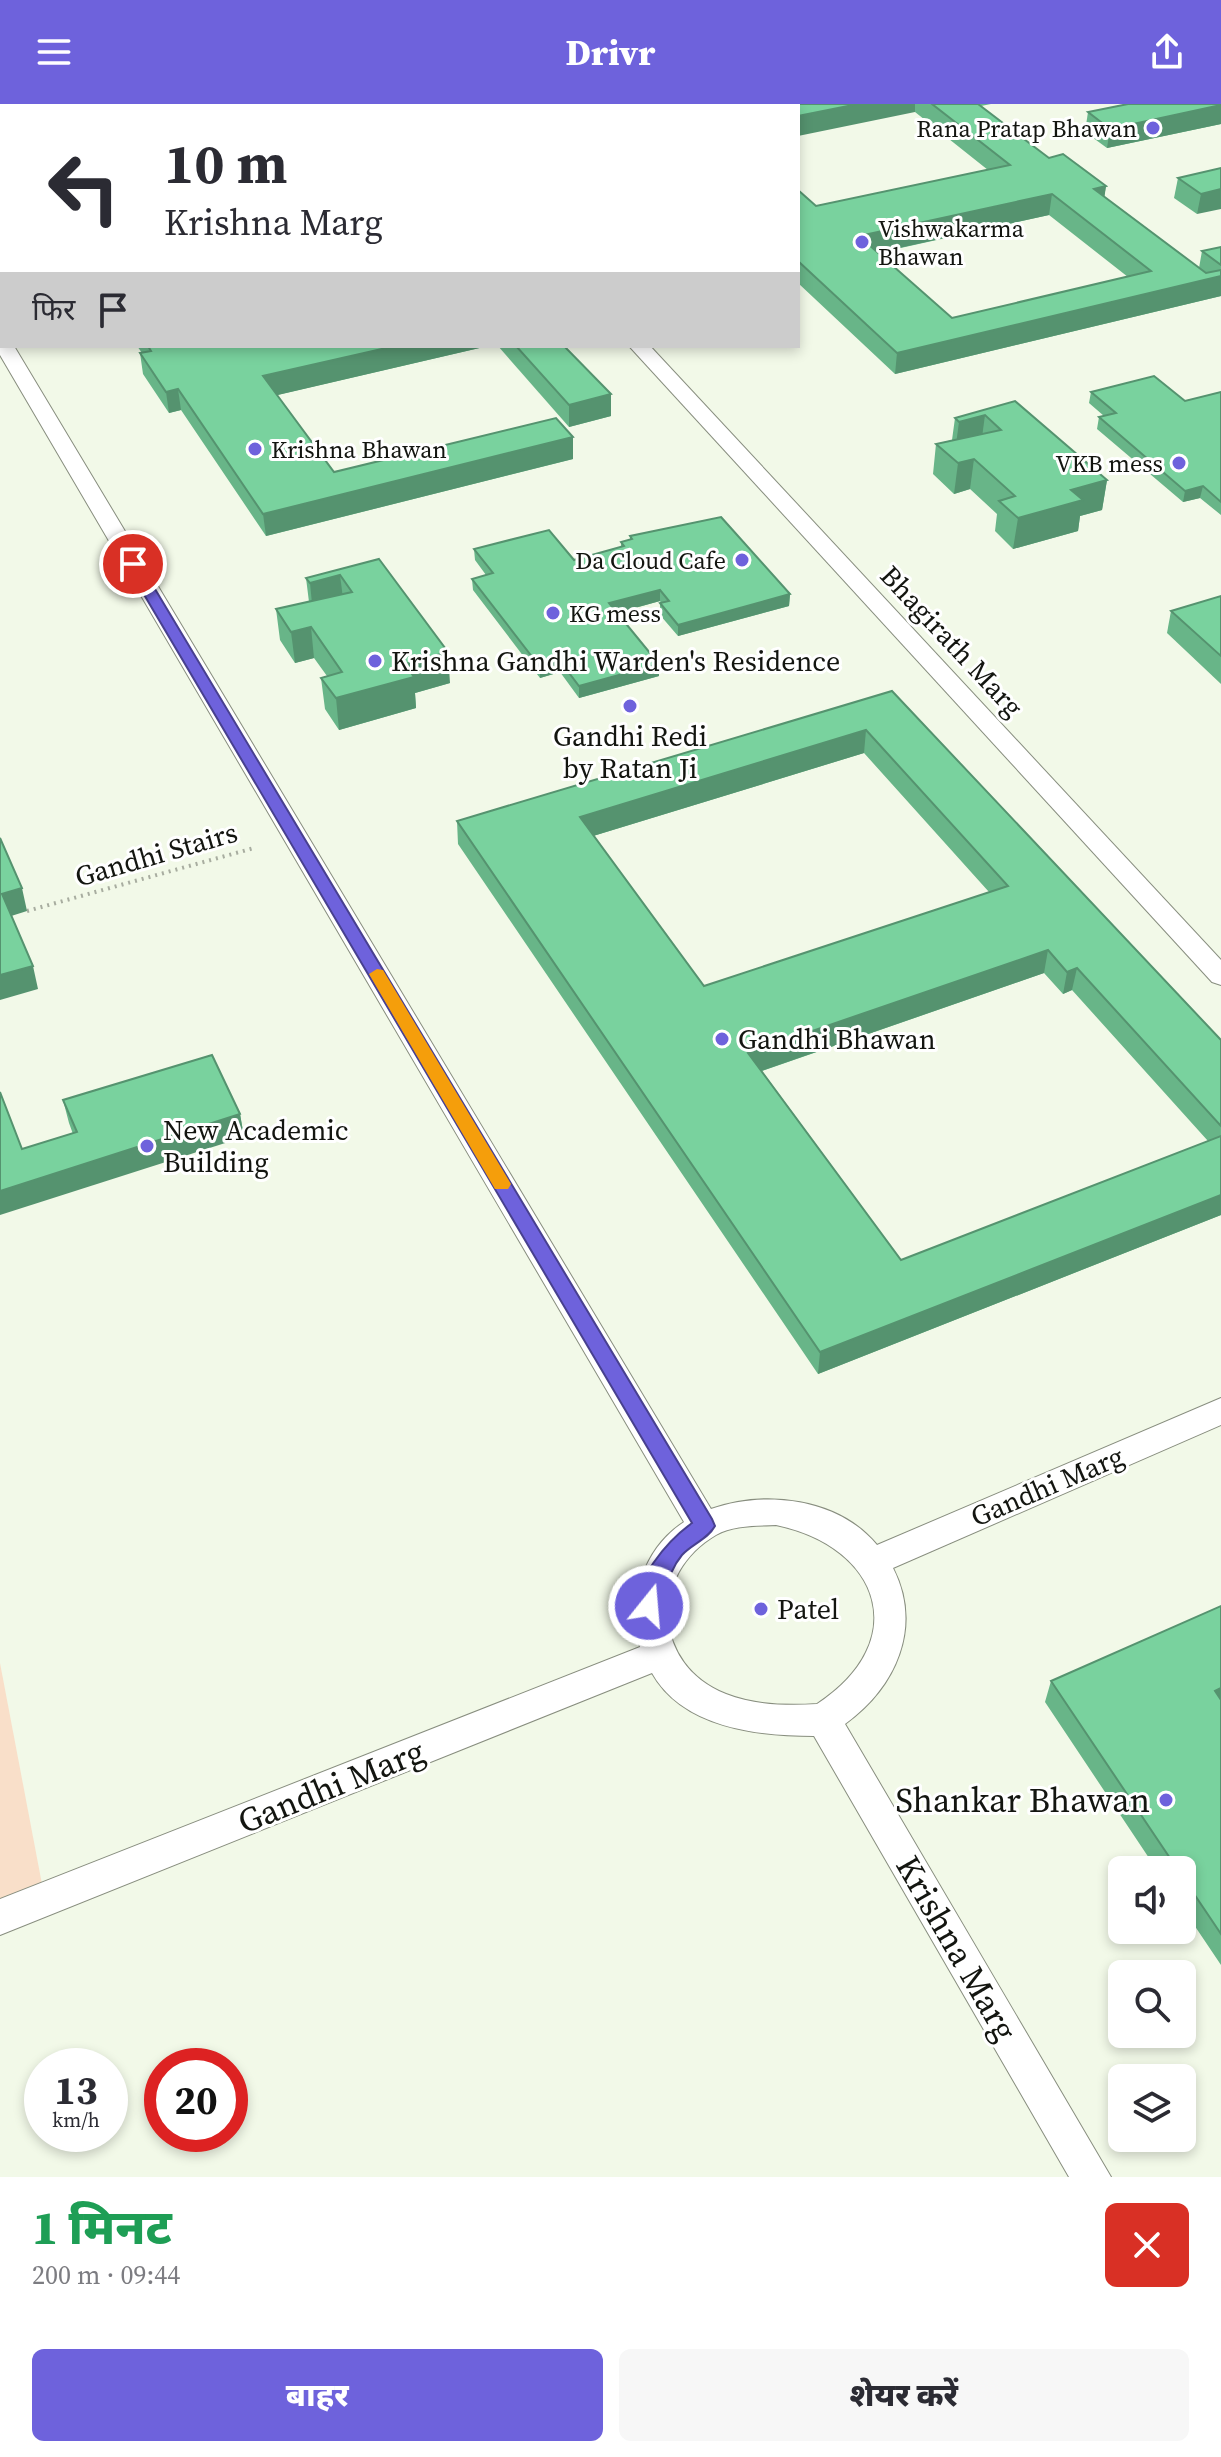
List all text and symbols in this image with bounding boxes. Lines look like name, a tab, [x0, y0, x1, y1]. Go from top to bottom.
text: Drivr	[566, 28, 655, 77]
icon: menu	[32, 30, 76, 74]
icon: share	[1145, 30, 1189, 74]
place label: Rana Pratap Bhawan	[916, 112, 1137, 145]
marker: Rana Pratap Bhawan	[1144, 119, 1162, 137]
text: 10 m	[164, 125, 287, 202]
icon: left	[32, 136, 136, 240]
text: Krishna Marg	[164, 198, 383, 247]
place label: Vishwakarma Bhawan	[878, 212, 1025, 273]
marker: Vishwakarma Bhawan	[853, 233, 871, 251]
icon: arrive	[91, 288, 135, 332]
text: फिर	[32, 289, 75, 330]
place label: Krishna Bhawan	[271, 433, 447, 466]
marker: Krishna Bhawan	[246, 440, 264, 458]
place label: VKB mess	[1055, 447, 1163, 480]
marker: VKB mess	[1170, 454, 1188, 472]
pin	[99, 530, 167, 598]
icon: arrive	[111, 542, 155, 586]
place label: Da Cloud Cafe	[575, 544, 726, 577]
marker: Da Cloud Cafe	[733, 551, 751, 569]
street label: Bhagirath Marg	[872, 557, 1032, 725]
place label: KG mess	[569, 597, 661, 630]
marker: KG mess	[544, 604, 562, 622]
place label: Krishna Gandhi Warden's Residence	[391, 642, 840, 680]
marker: Krishna Gandhi Warden's Residence	[366, 652, 384, 670]
marker: Gandhi Redi by Ratan Ji	[621, 697, 639, 715]
place label: Gandhi Redi by Ratan Ji	[553, 717, 707, 787]
street label: Gandhi Stairs	[70, 813, 242, 895]
place label: Gandhi Bhawan	[738, 1020, 936, 1058]
marker: Gandhi Bhawan	[713, 1030, 731, 1048]
place label: New Academic Building	[163, 1111, 349, 1181]
marker: New Academic Building	[138, 1137, 156, 1155]
street label: Gandhi Marg	[965, 1437, 1129, 1535]
position arrow	[607, 1564, 691, 1648]
place label: Patel	[777, 1590, 839, 1628]
marker: Patel	[752, 1600, 770, 1618]
street label: Gandhi Marg	[231, 1728, 431, 1844]
place label: Shankar Bhawan	[895, 1777, 1150, 1823]
marker: Shankar Bhawan	[1157, 1791, 1175, 1809]
street label: Krishna Marg	[885, 1847, 1029, 2049]
map controls	[1108, 1856, 1196, 2152]
button: sound	[1108, 1856, 1196, 1944]
button: search	[1108, 1960, 1196, 2048]
speed limit sign: 20	[144, 2048, 248, 2152]
text: 13	[54, 2063, 98, 2117]
button: layers	[1108, 2064, 1196, 2152]
text: km/h	[52, 2106, 100, 2134]
text: 1 मिनट	[32, 2194, 172, 2260]
button: close	[1105, 2203, 1189, 2287]
text: 200 m · 09:44	[32, 2257, 180, 2293]
button: बाहर	[32, 2349, 603, 2441]
button: शेयर करें	[619, 2349, 1189, 2441]

